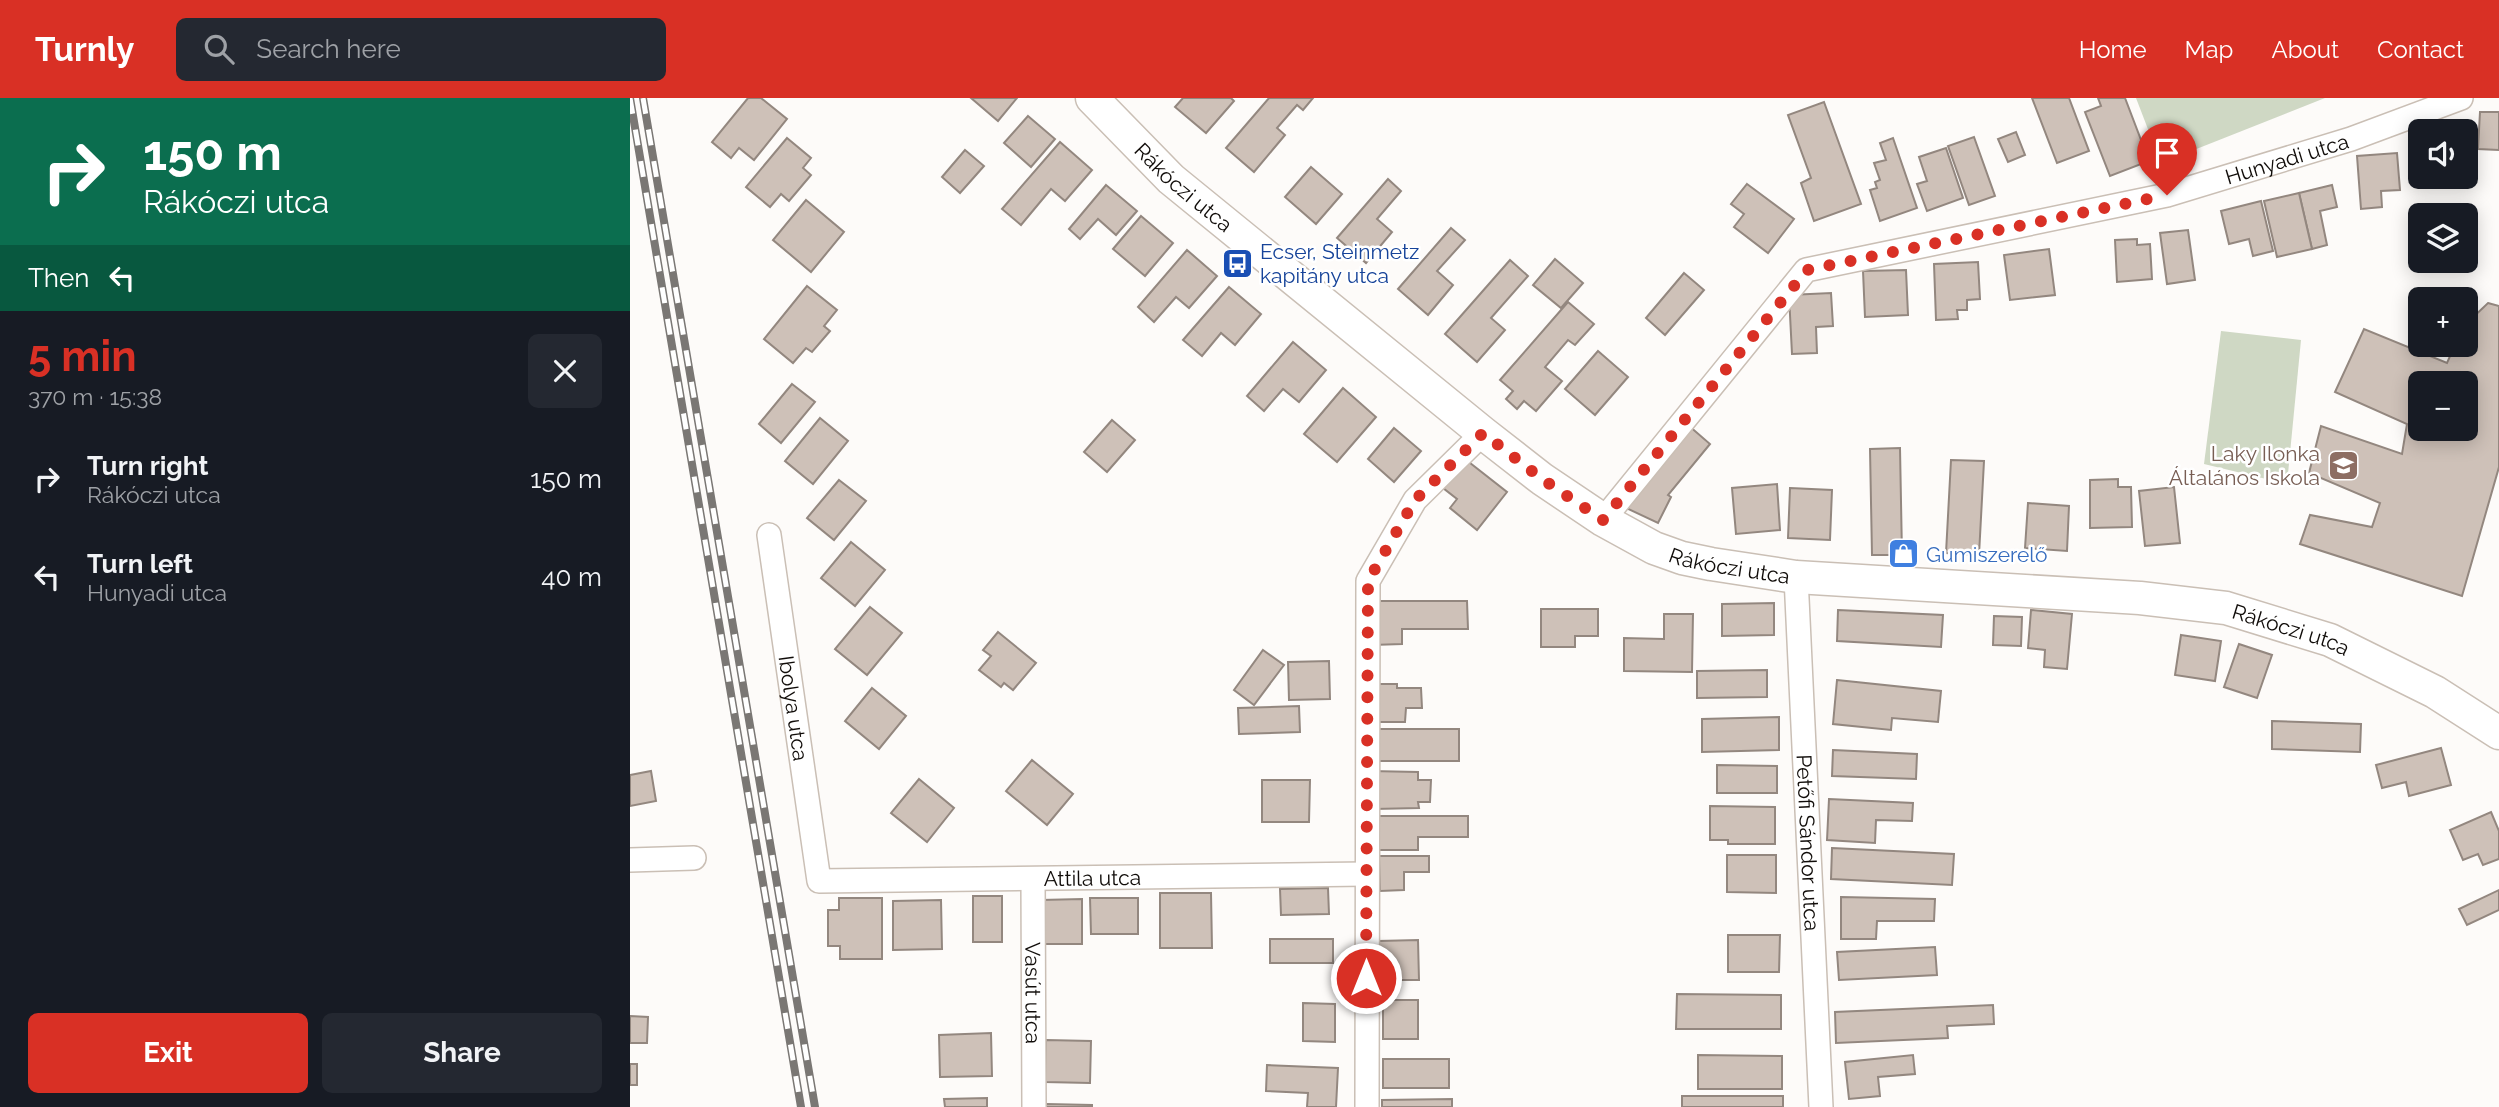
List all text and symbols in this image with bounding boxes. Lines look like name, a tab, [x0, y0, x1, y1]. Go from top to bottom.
search box	[176, 18, 666, 81]
text: Turnly	[35, 30, 134, 69]
icon: search	[200, 30, 238, 68]
text: Search here	[256, 34, 401, 64]
text: Home	[2079, 35, 2147, 64]
text: Map	[2185, 35, 2233, 64]
text: About	[2271, 35, 2339, 64]
text: Contact	[2377, 35, 2464, 64]
map controls	[2408, 119, 2478, 441]
button: sound	[2408, 119, 2478, 189]
pin	[2137, 123, 2197, 195]
text: 150 m	[143, 124, 282, 181]
icon: right	[28, 126, 119, 217]
street label: Hunyadi utca	[2222, 128, 2352, 189]
icon: arrive	[2148, 134, 2186, 172]
street label: Rákóczi utca	[1130, 137, 1238, 237]
text: Rákóczi utca	[143, 183, 329, 220]
button: layers	[2408, 203, 2478, 273]
place label: Ecser, Steinmetz kapitány utca	[1260, 239, 1419, 288]
bus stop icon: Ecser, Steinmetz kapitány utca	[1220, 246, 1254, 280]
icon: left	[103, 259, 141, 297]
text: Then	[28, 263, 89, 293]
button: +	[2408, 287, 2478, 357]
text: 5 min	[28, 332, 137, 381]
button: close	[528, 334, 602, 408]
button: −	[2408, 371, 2478, 441]
text: 370 m · 15:38	[28, 383, 162, 410]
place label: Laky Ilonka Általános Iskola	[2169, 441, 2320, 490]
school or university icon: Laky Ilonka Általános Iskola	[2326, 448, 2360, 482]
text: Turn right	[87, 451, 208, 481]
icon: right	[28, 460, 66, 498]
text: 150 m	[530, 464, 602, 494]
text: Rákóczi utca	[87, 481, 221, 508]
shop icon: Gumiszerelő	[1886, 537, 1920, 571]
street label: Rákóczi utca	[1666, 542, 1792, 588]
place label: Gumiszerelő	[1926, 542, 2048, 567]
text: Turn left	[87, 549, 193, 579]
icon: left	[28, 558, 66, 596]
text: 40 m	[541, 562, 602, 592]
text: Hunyadi utca	[87, 579, 227, 606]
street label: Rákóczi utca	[2229, 598, 2354, 660]
street label: Ibolya utca	[774, 654, 814, 763]
street label: Petőfi Sándor utca	[1792, 754, 1825, 932]
street label: Attila utca	[1044, 864, 1141, 891]
position arrow	[1329, 941, 1403, 1015]
street label: Vasút utca	[1021, 942, 1046, 1044]
button: Exit	[28, 1013, 308, 1093]
button: Share	[322, 1013, 602, 1093]

